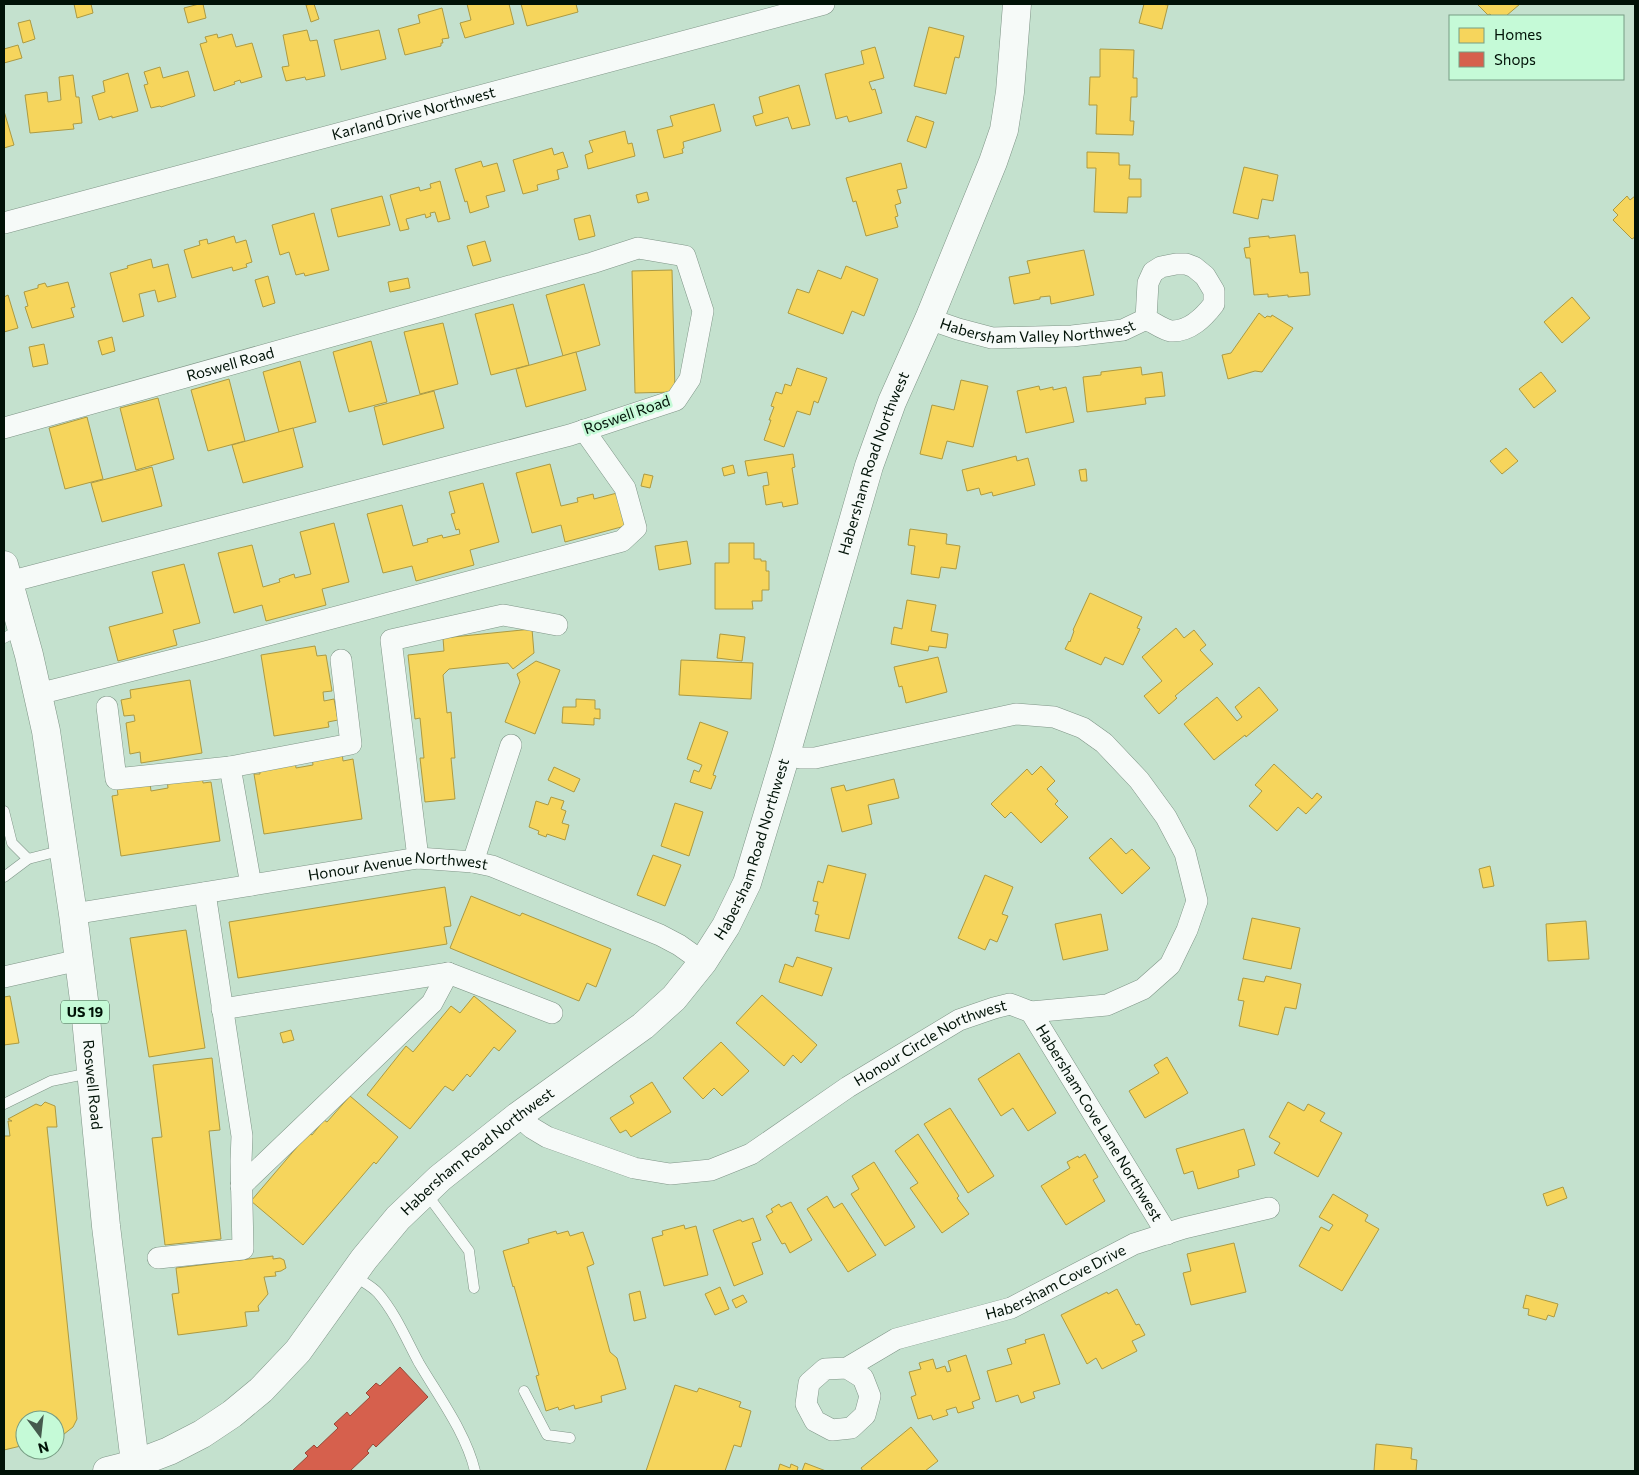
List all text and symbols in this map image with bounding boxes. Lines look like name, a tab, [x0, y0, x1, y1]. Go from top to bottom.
legend	[1449, 15, 1624, 80]
text: Homes	[1494, 25, 1542, 43]
text: Shops	[1494, 50, 1536, 68]
street label: Karland Drive Northwest	[330, 82, 497, 143]
street label: Habersham Valley Northwest	[938, 313, 1138, 347]
street label: Roswell Road	[184, 343, 276, 384]
street label: Habersham Road Northwest	[834, 369, 912, 557]
street label: Roswell Road	[581, 391, 672, 437]
street label: Habersham Road Northwest	[710, 756, 792, 943]
street label: Honour Avenue Northwest	[307, 848, 490, 884]
street label: Honour Circle Northwest	[850, 995, 1008, 1089]
road number: US 19	[61, 1000, 109, 1024]
street label: Habersham Cove Lane Northwest	[1033, 1021, 1167, 1224]
street label: Roswell Road	[80, 1039, 107, 1130]
street label: Habersham Road Northwest	[397, 1083, 557, 1219]
street label: Habersham Cove Drive	[983, 1240, 1128, 1323]
north arrow	[15, 1410, 65, 1460]
text: N	[36, 1438, 51, 1458]

